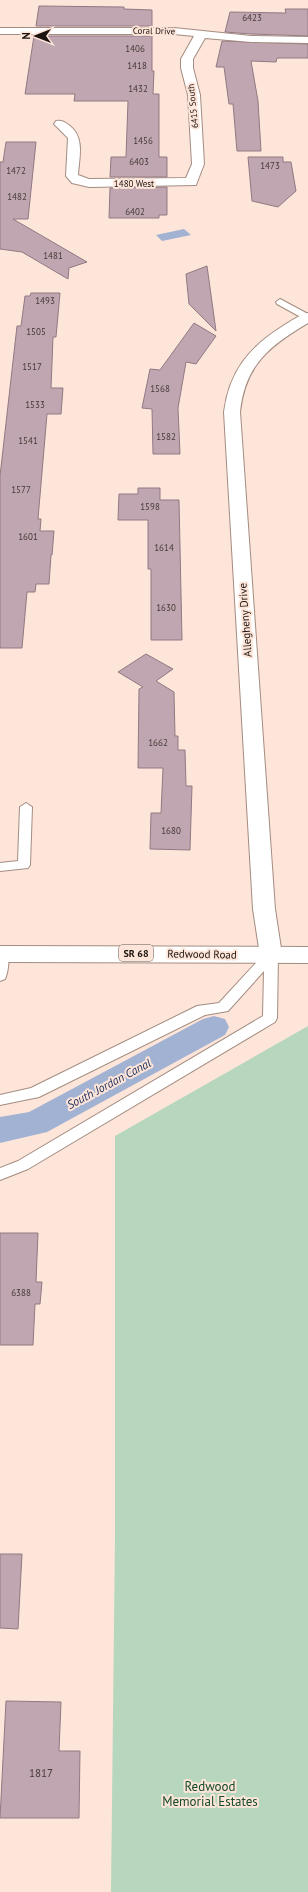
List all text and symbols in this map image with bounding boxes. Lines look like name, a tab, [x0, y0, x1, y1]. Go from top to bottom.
house number: 6423	[242, 12, 262, 23]
north arrow	[16, 16, 56, 56]
street label: Coral Drive	[133, 25, 176, 36]
text: N	[19, 32, 33, 40]
house number: 1406	[125, 43, 145, 54]
house number: 1418	[127, 60, 147, 71]
house number: 1432	[128, 83, 148, 94]
street label: 6415 South	[185, 83, 200, 129]
house number: 1456	[133, 135, 153, 146]
house number: 6403	[129, 156, 149, 167]
house number: 1473	[260, 160, 280, 171]
house number: 1472	[6, 165, 26, 176]
street label: 1480 West	[114, 178, 154, 189]
house number: 1482	[7, 191, 27, 202]
house number: 6402	[125, 206, 145, 217]
house number: 1481	[43, 250, 63, 261]
house number: 1493	[35, 295, 55, 306]
house number: 1505	[26, 326, 46, 337]
house number: 1517	[22, 361, 42, 372]
house number: 1568	[150, 383, 170, 394]
house number: 1533	[25, 399, 45, 410]
house number: 1582	[156, 431, 176, 442]
house number: 1541	[18, 435, 38, 446]
house number: 1577	[11, 484, 31, 495]
house number: 1598	[140, 501, 160, 512]
house number: 1601	[18, 531, 38, 542]
house number: 1614	[154, 542, 174, 553]
street label: Allegheny Drive	[235, 582, 255, 657]
house number: 1630	[156, 602, 176, 613]
house number: 1662	[148, 737, 168, 748]
house number: 1680	[161, 825, 181, 836]
road number: SR 68	[119, 945, 153, 961]
street label: Redwood Road	[167, 946, 237, 962]
water label: South Jordan Canal	[64, 1055, 154, 1112]
house number: 6388	[11, 1287, 31, 1298]
house number: 1817	[29, 1766, 53, 1780]
park label: Redwood Memorial Estates	[162, 1778, 258, 1810]

